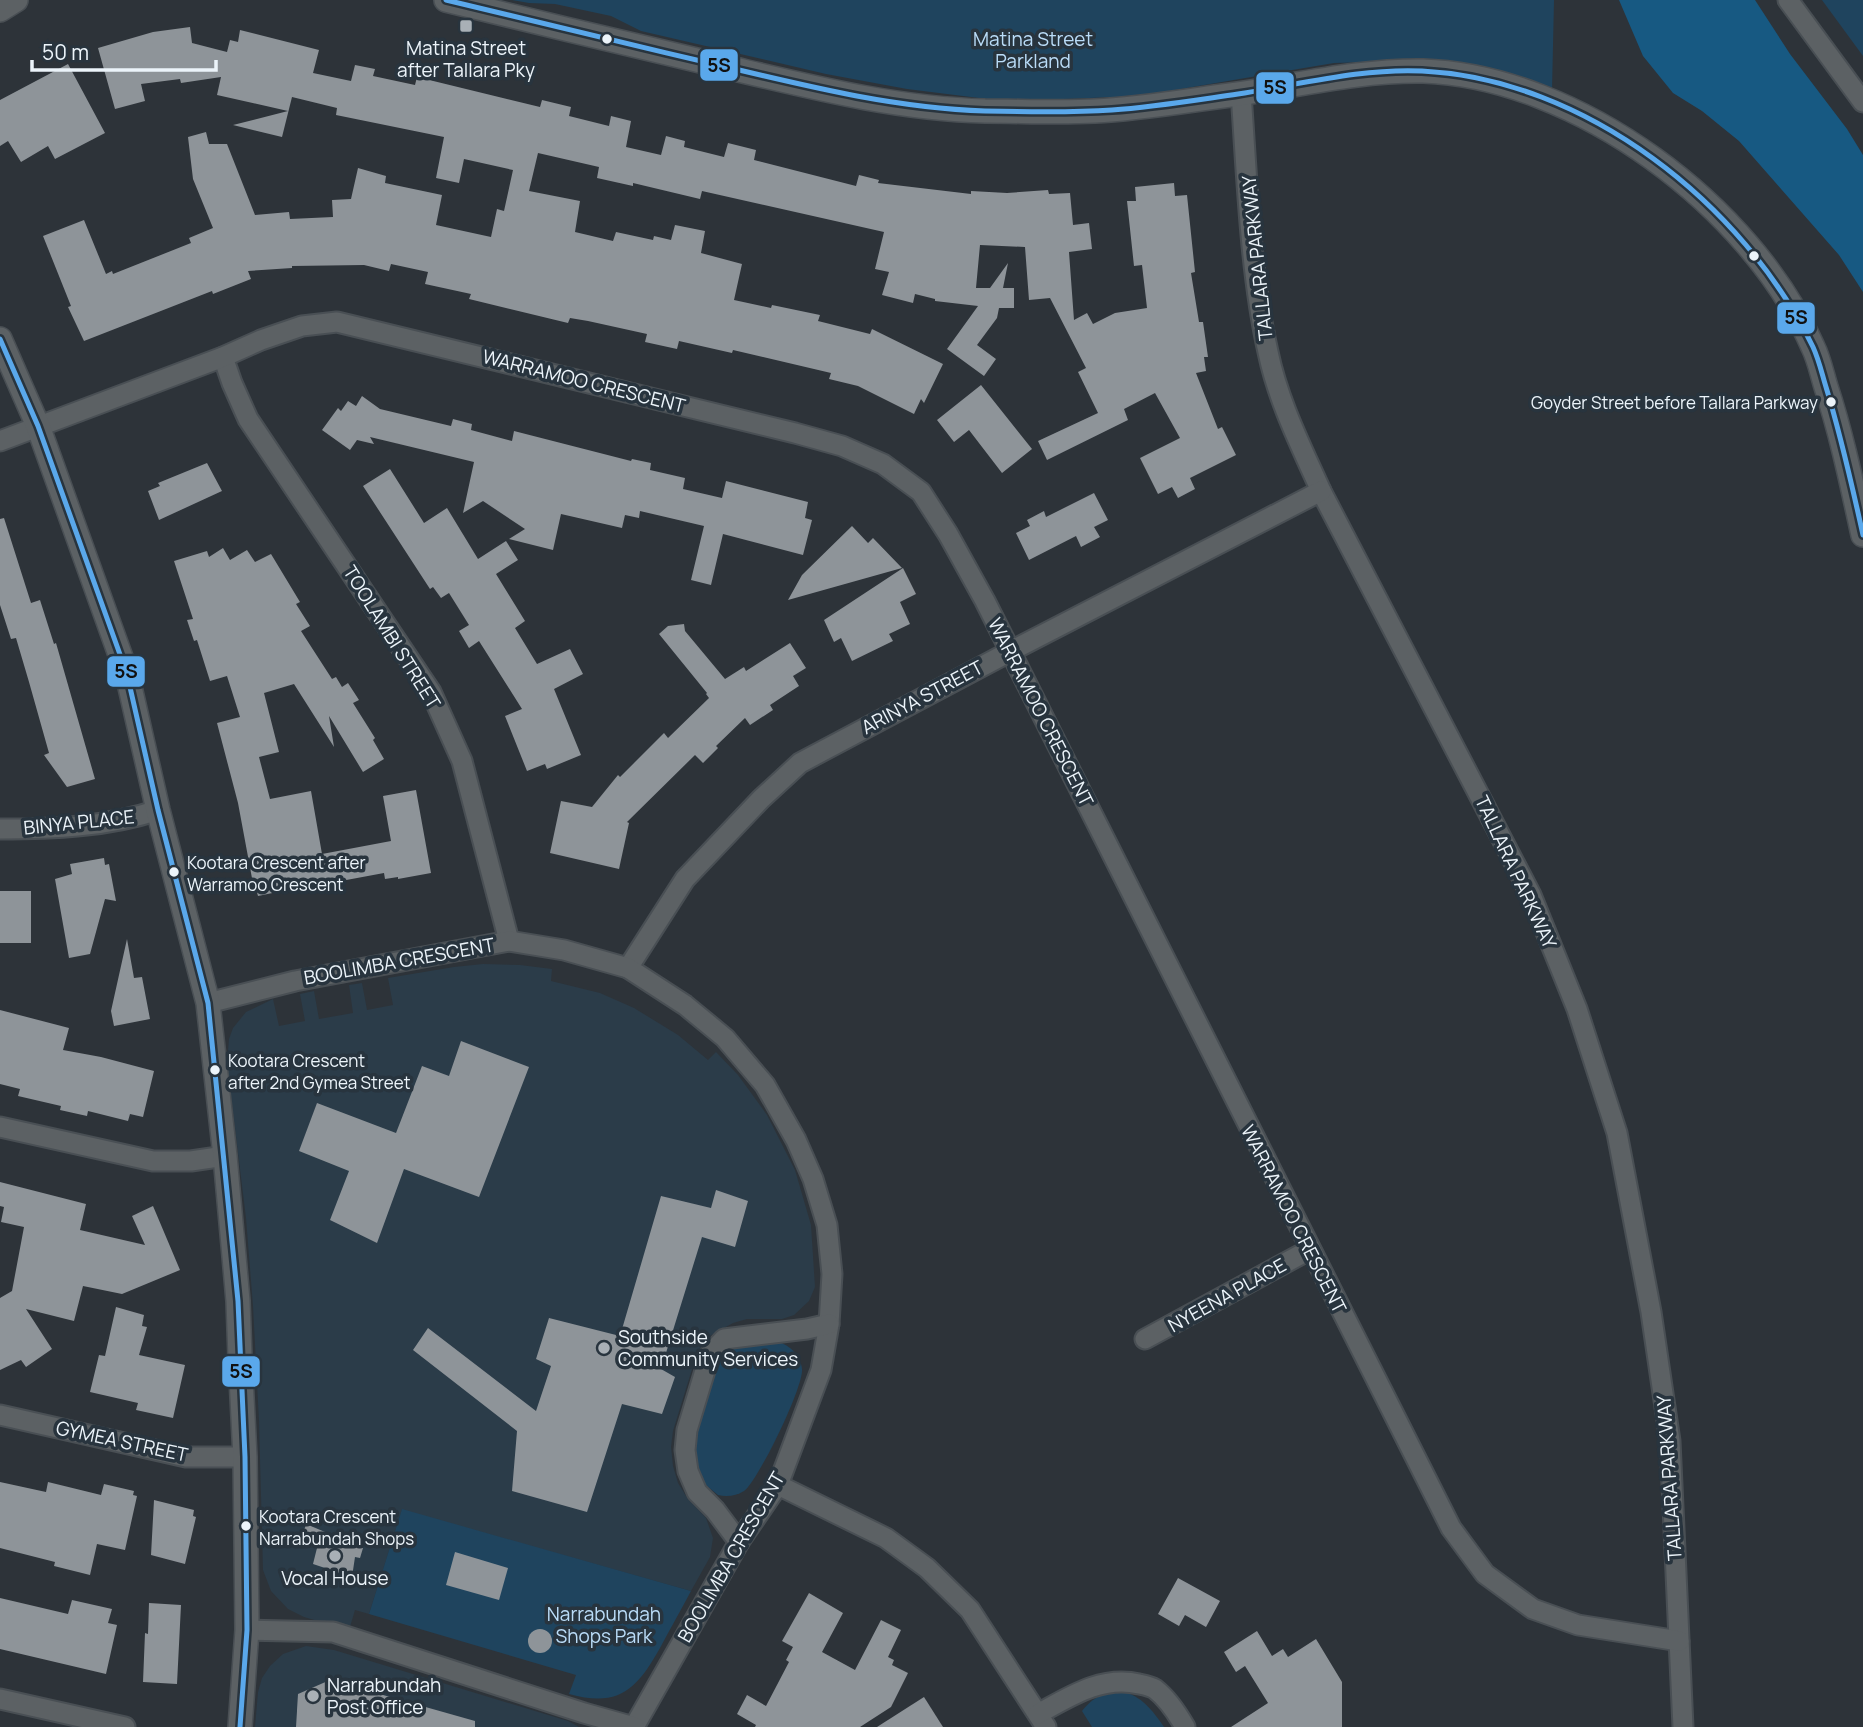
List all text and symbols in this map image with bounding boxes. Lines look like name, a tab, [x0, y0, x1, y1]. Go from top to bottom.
marker: Matina Street after Tallara Pky	[458, 18, 474, 34]
park label: Matina Street Parkland	[973, 26, 1093, 74]
scale bar	[32, 28, 215, 72]
unlabelled marker	[600, 32, 614, 46]
place label: Matina Street after Tallara Pky	[397, 35, 535, 83]
text: 50 m	[42, 38, 89, 66]
line badge: 5S	[699, 48, 739, 82]
text: 5S	[707, 52, 731, 78]
line badge: 5S	[1255, 71, 1295, 105]
text: 5S	[1263, 74, 1287, 100]
street label: TALLARA PARKWAY	[1235, 174, 1279, 342]
unlabelled marker	[1747, 249, 1761, 263]
line badge: 5S	[1776, 301, 1816, 335]
text: 5S	[1784, 304, 1808, 330]
street label: WARRAMOO CRESCENT	[480, 343, 689, 419]
place label: Goyder Street before Tallara Parkway	[1531, 391, 1818, 414]
marker: Goyder Street before Tallara Parkway	[1824, 395, 1838, 409]
street label: TOOLAMBI STREET	[337, 560, 447, 714]
street label: WARRAMOO CRESCENT	[982, 613, 1100, 811]
street label: ARINYA STREET	[856, 654, 988, 740]
line badge: 5S	[106, 655, 146, 688]
text: 5S	[114, 658, 138, 684]
street label: TALLARA PARKWAY	[1469, 791, 1563, 953]
street label: BINYA PLACE	[22, 803, 136, 841]
place label: Kootara Crescent after Warramoo Crescent	[187, 851, 366, 896]
marker: Kootara Crescent after Warramoo Crescent	[167, 865, 181, 879]
street label: BOOLIMBA CRESCENT	[302, 931, 497, 991]
place label: Kootara Crescent after 2nd Gymea Street	[228, 1049, 411, 1094]
marker: Kootara Crescent after 2nd Gymea Street	[208, 1063, 222, 1077]
street label: WARRAMOO CRESCENT	[1235, 1120, 1353, 1318]
street label: NYEENA PLACE	[1163, 1252, 1291, 1338]
place label: Southside Community Services	[618, 1324, 798, 1372]
marker: Southside Community Services	[596, 1340, 612, 1356]
line badge: 5S	[221, 1355, 261, 1388]
text: 5S	[229, 1358, 253, 1384]
street label: TALLARA PARKWAY	[1650, 1394, 1688, 1562]
street label: GYMEA STREET	[54, 1414, 191, 1468]
street label: BOOLIMBA CRESCENT	[671, 1466, 791, 1647]
place label: Kootara Crescent Narrabundah Shops	[259, 1505, 414, 1550]
marker: Kootara Crescent Narrabundah Shops	[239, 1519, 253, 1533]
marker: Vocal House	[327, 1548, 343, 1564]
place label: Vocal House	[281, 1565, 389, 1591]
park label: Narrabundah Shops Park	[547, 1601, 661, 1649]
place label: Narrabundah Post Office	[327, 1672, 441, 1720]
marker: Narrabundah Post Office	[305, 1688, 321, 1704]

